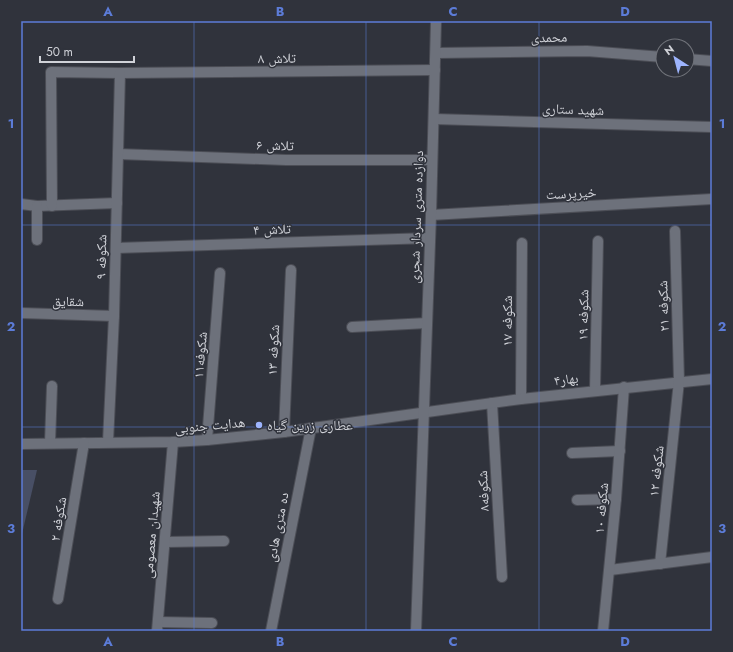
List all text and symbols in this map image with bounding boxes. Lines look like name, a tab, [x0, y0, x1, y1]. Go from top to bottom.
text: A	[102, 2, 113, 21]
text: B	[276, 2, 285, 21]
text: C	[448, 2, 458, 21]
text: D	[620, 2, 630, 21]
street label: محمدی	[530, 27, 568, 47]
scale bar	[40, 38, 134, 64]
north arrow	[655, 38, 695, 78]
text: N	[661, 41, 677, 59]
text: 50 m	[46, 43, 73, 61]
street label: تلاش ۸	[258, 48, 296, 68]
street label: شهید ستاری	[542, 98, 604, 120]
text: 1	[8, 114, 14, 133]
text: 1	[719, 114, 725, 133]
street label: تلاش ۶	[256, 135, 294, 155]
street label: دوازده متری سردار شجری	[404, 150, 428, 284]
street label: خیرپرست	[545, 182, 597, 204]
street label: تلاش ۴	[253, 218, 292, 240]
street label: شکوفه ۹	[91, 234, 111, 280]
street label: شکوفه ۲۱	[652, 280, 674, 332]
street label: شکوفه ۱۹	[573, 289, 593, 341]
street label: شقایق	[52, 291, 84, 311]
street label: شکوفه ۱۷	[497, 295, 517, 347]
text: 2	[7, 317, 15, 336]
text: 2	[718, 317, 726, 336]
street label: شکوفه ۱۳	[262, 324, 284, 376]
street label: شکوفه۱۱	[188, 331, 212, 379]
street label: بهار۴	[553, 368, 579, 390]
street label: هدایت جنوبی	[174, 412, 246, 438]
place label: عطاری زرین گیاه	[267, 415, 353, 435]
marker: عطاری زرین گیاه	[254, 420, 264, 430]
street label: شکوفه ۱۲	[643, 445, 669, 497]
street label: شکوفه۸	[472, 470, 494, 512]
street label: شکوفه ۱۰	[589, 482, 613, 534]
street label: شهیدان معصومی	[137, 490, 165, 580]
street label: ده متری هادی	[260, 490, 294, 564]
street label: شکوفه ۲	[45, 495, 71, 543]
text: 3	[7, 519, 15, 538]
text: 3	[718, 519, 726, 538]
text: A	[102, 632, 113, 651]
text: B	[276, 632, 285, 651]
text: C	[448, 632, 458, 651]
text: D	[620, 632, 630, 651]

